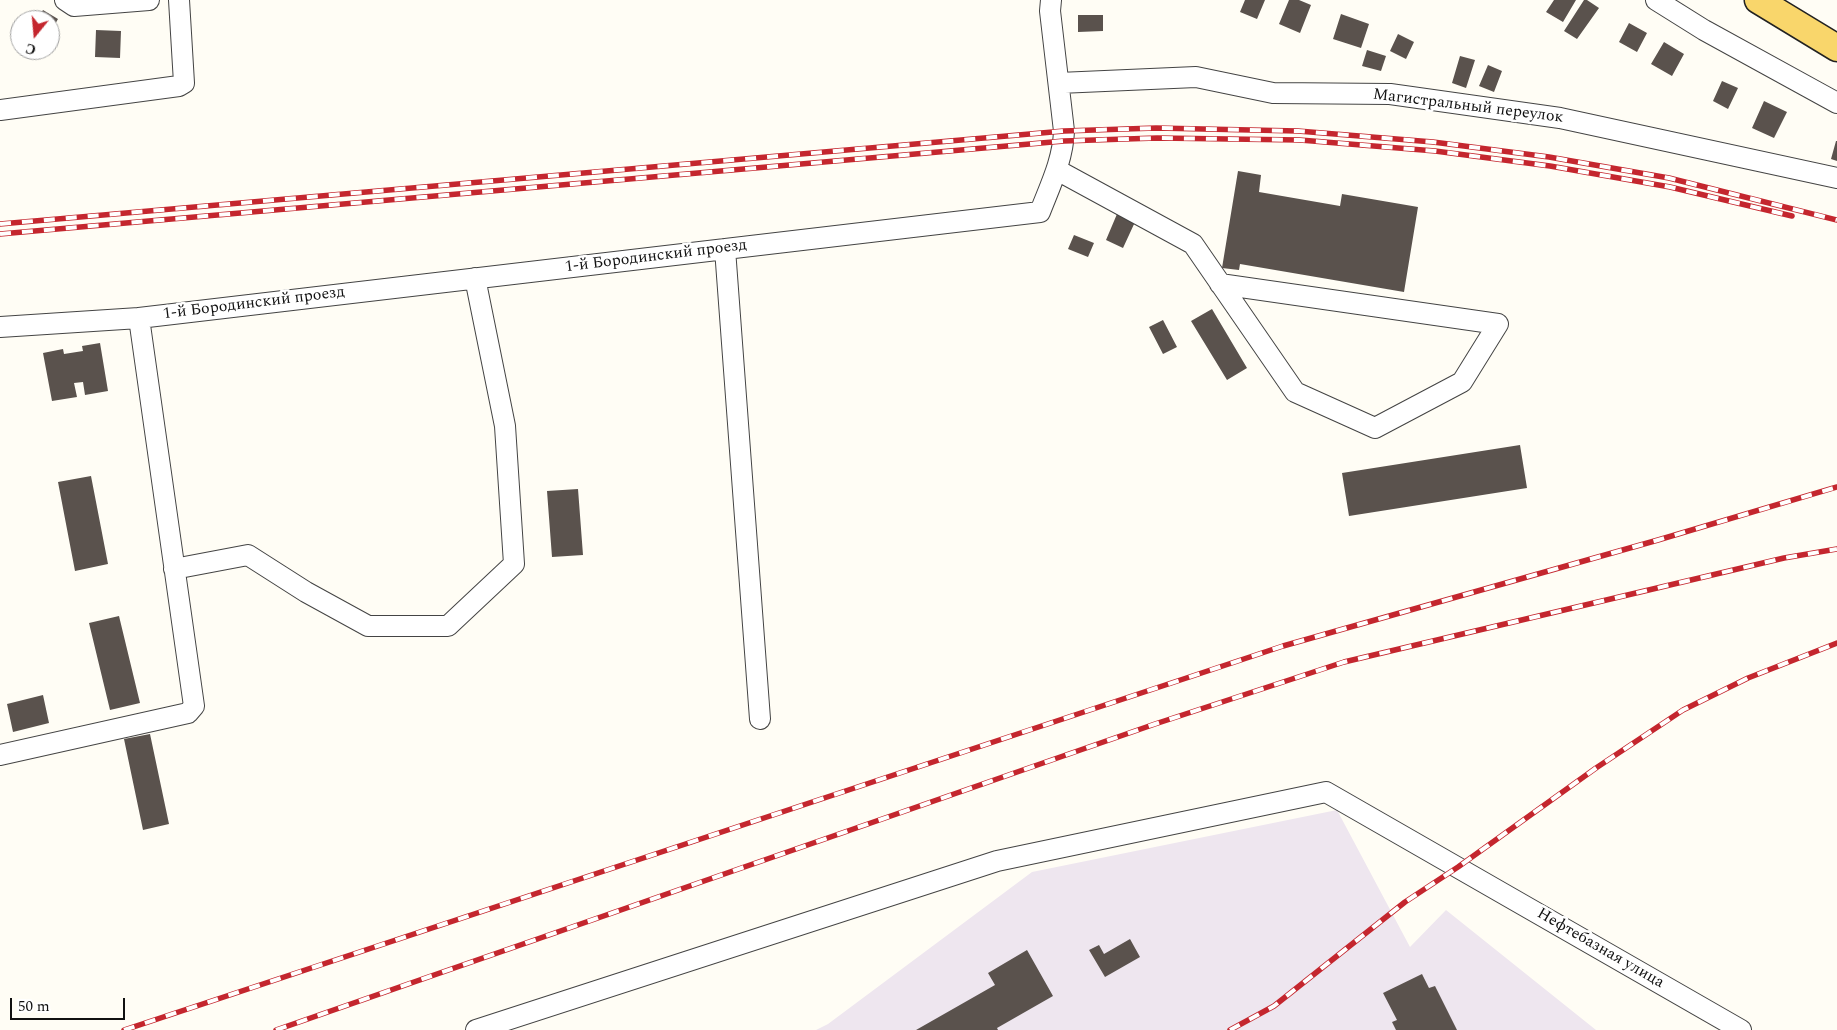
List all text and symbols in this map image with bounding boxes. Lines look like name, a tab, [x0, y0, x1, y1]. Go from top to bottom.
north arrow	[10, 10, 60, 60]
text: С	[23, 37, 39, 60]
street label: Магистральный переулок	[1372, 86, 1564, 128]
street label: 1-й Бородинский проезд	[564, 236, 748, 278]
street label: 1-й Бородинский проезд	[162, 283, 346, 325]
street label: Нефтебазная улица	[1533, 905, 1667, 993]
scale bar	[12, 988, 128, 1020]
text: 50 m	[18, 995, 50, 1018]

